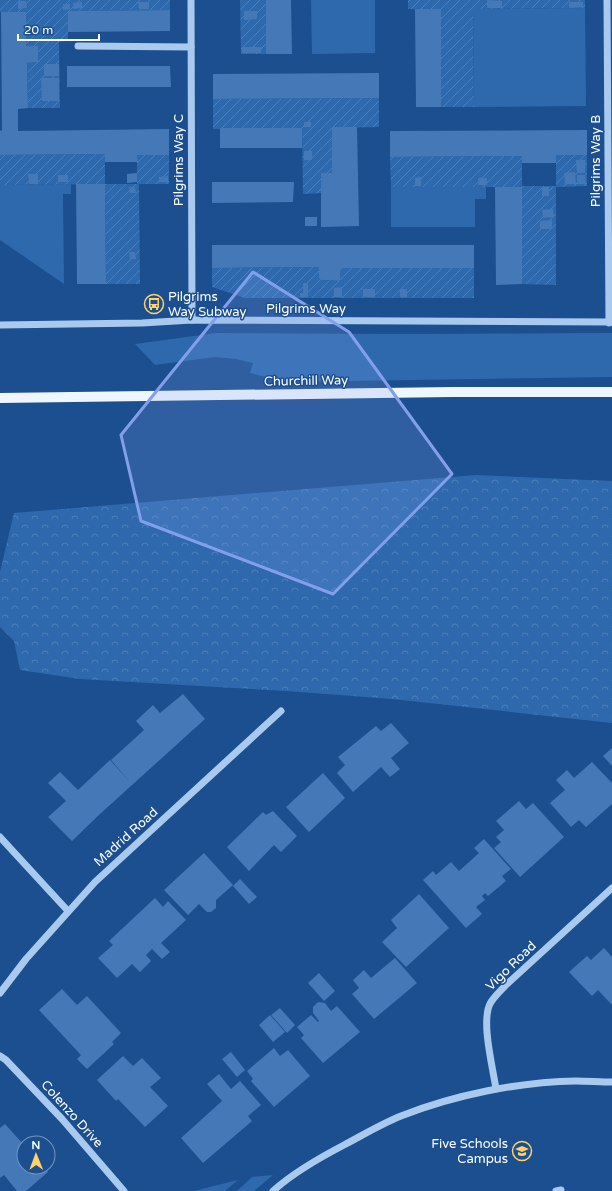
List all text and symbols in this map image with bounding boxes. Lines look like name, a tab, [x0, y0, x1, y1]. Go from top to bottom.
scale bar	[18, 16, 99, 42]
text: 20 m	[24, 23, 53, 37]
street label: Pilgrims Way C	[171, 114, 187, 206]
street label: Pilgrims Way B	[588, 115, 604, 207]
place label: Pilgrims Way Subway	[168, 289, 247, 320]
bus stop icon: Pilgrims Way Subway	[143, 293, 165, 315]
street label: Pilgrims Way	[266, 301, 346, 317]
street label: Churchill Way	[264, 372, 348, 390]
street label: Madrid Road	[91, 804, 161, 870]
street label: Vigo Road	[482, 938, 540, 994]
street label: Colenzo Drive	[38, 1077, 106, 1151]
north arrow	[16, 1135, 56, 1175]
place label: Five Schools Campus	[431, 1136, 508, 1167]
text: N	[31, 1139, 40, 1152]
school or university icon: Five Schools Campus	[511, 1140, 533, 1162]

